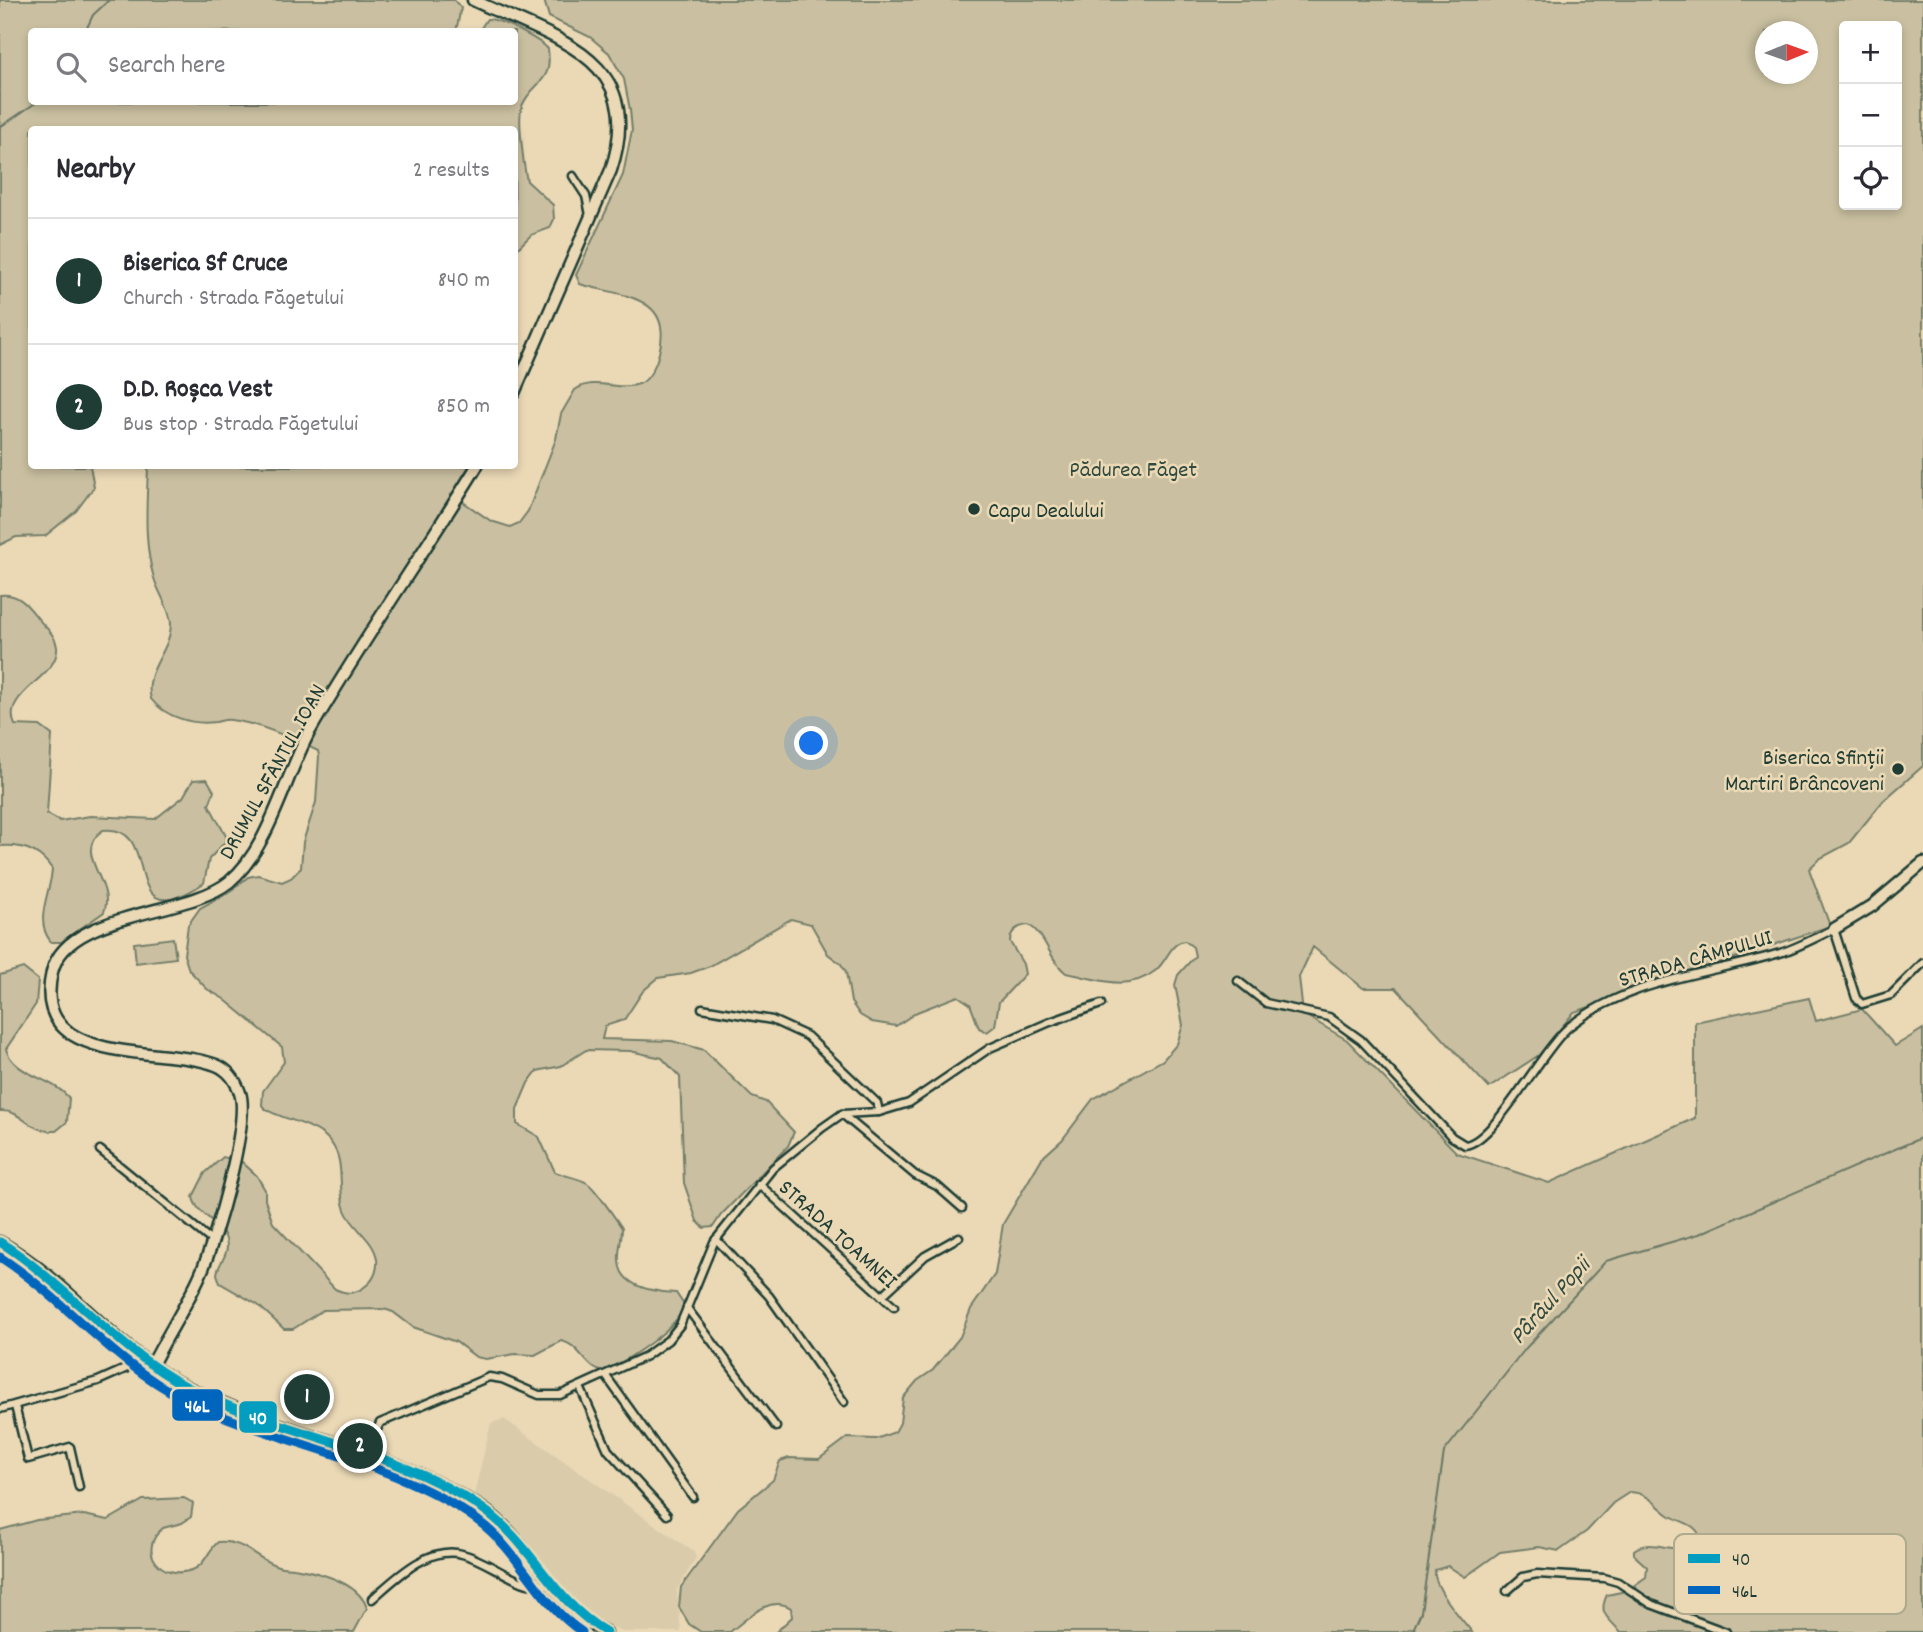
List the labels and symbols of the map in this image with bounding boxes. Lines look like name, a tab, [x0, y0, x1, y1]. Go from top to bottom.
north arrow	[1755, 21, 1818, 84]
park label: Pădurea Făget	[1069, 455, 1197, 488]
place label: Capu Dealului	[988, 496, 1104, 529]
marker: Capu Dealului	[966, 501, 982, 517]
street label: DRUMUL SFÂNTUL IOAN	[212, 679, 336, 867]
your location	[794, 726, 828, 760]
place label: Biserica Sfinții Martiri Brâncoveni	[1725, 743, 1884, 802]
marker: Biserica Sfinții Martiri Brâncoveni	[1890, 761, 1906, 777]
street label: STRADA CÂMPULUI	[1615, 923, 1777, 998]
street label: STRADA TOAMNEI	[770, 1173, 903, 1298]
water label: Pârâul Popii	[1503, 1248, 1602, 1353]
pin: 1	[284, 1371, 330, 1423]
line badge: 46L	[171, 1388, 224, 1422]
text: 46L	[185, 1395, 210, 1422]
line badge: 40	[238, 1400, 278, 1434]
text: 40	[249, 1407, 267, 1434]
pin: 2	[337, 1420, 383, 1472]
legend	[1674, 1534, 1906, 1614]
text: 40	[1732, 1548, 1750, 1575]
text: 46L	[1732, 1580, 1757, 1607]

